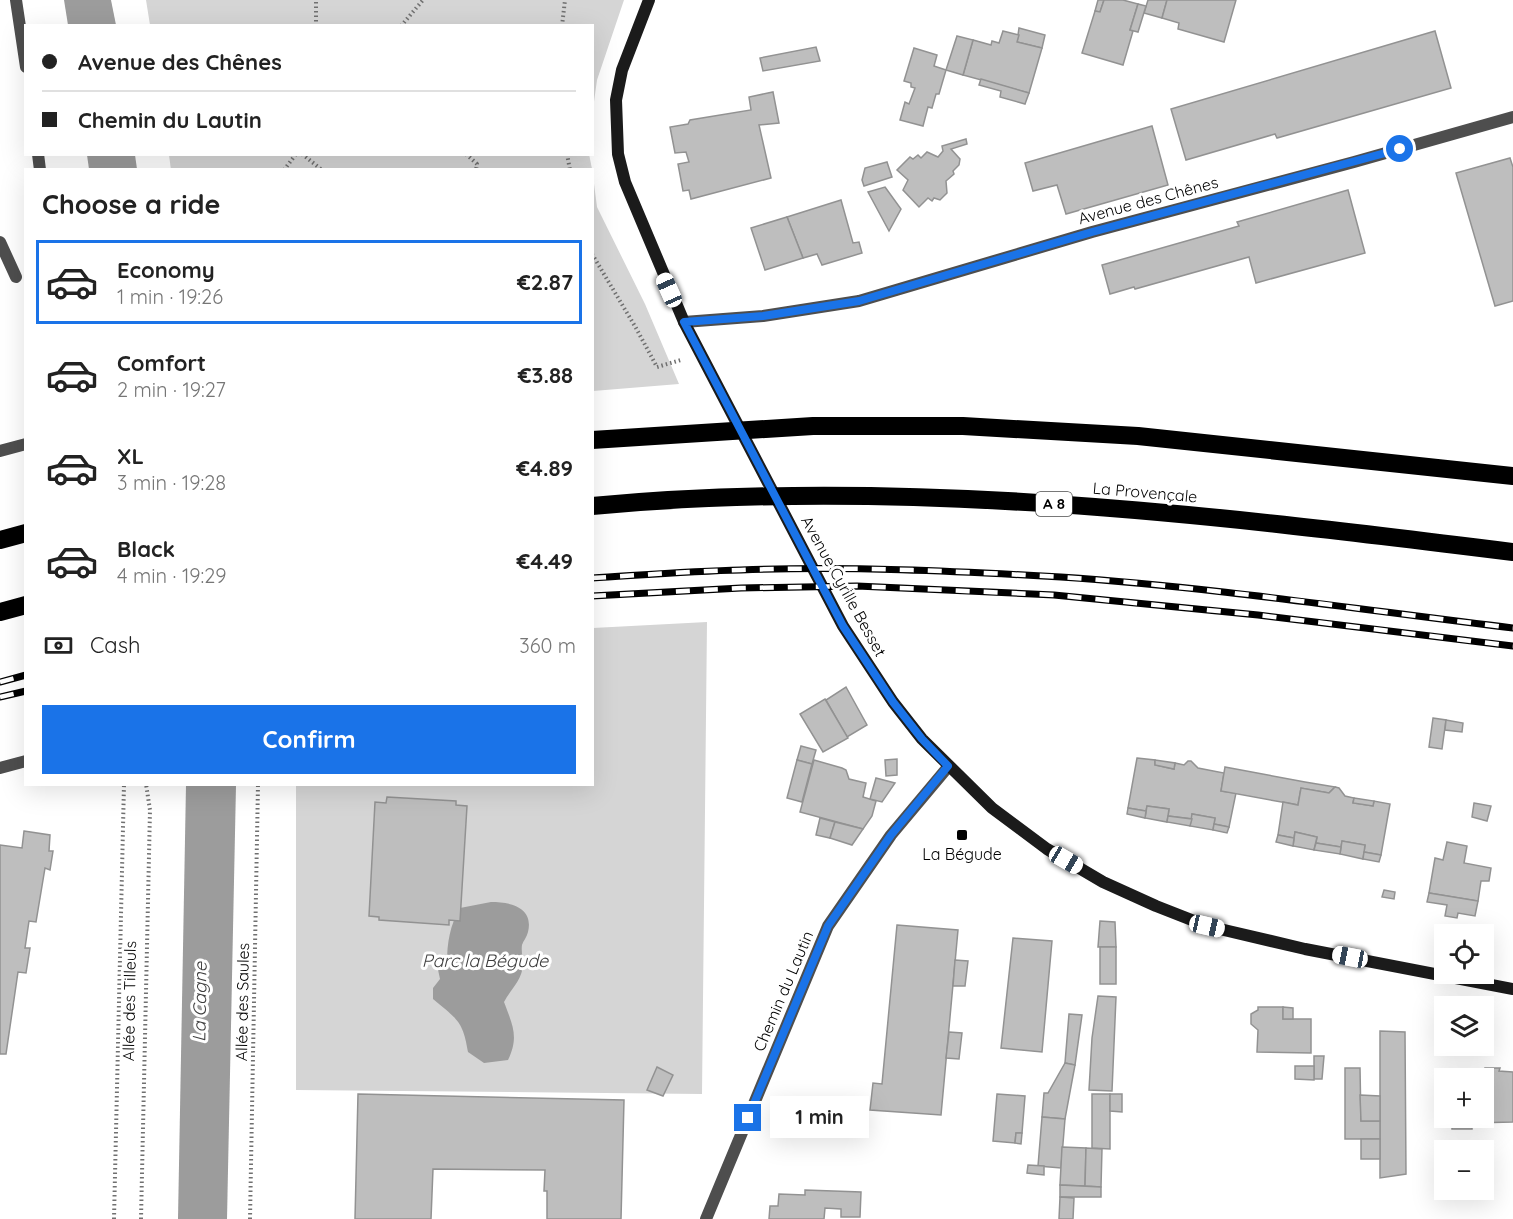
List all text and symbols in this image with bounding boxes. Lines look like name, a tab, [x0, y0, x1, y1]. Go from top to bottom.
text: Avenue des Chênes	[78, 48, 282, 76]
text: Chemin du Lautin	[78, 106, 262, 134]
route start	[1386, 135, 1413, 162]
street label: Avenue des Chênes	[1076, 172, 1220, 228]
text: Choose a ride	[42, 187, 220, 221]
icon: car	[45, 255, 99, 309]
text: Economy	[117, 256, 215, 284]
text: €2.87	[517, 268, 573, 296]
car	[653, 270, 685, 310]
text: 1 min · 19:26	[117, 284, 223, 309]
icon: car	[45, 348, 99, 402]
text: Comfort	[117, 349, 206, 377]
text: €3.88	[518, 361, 573, 389]
text: 2 min · 19:27	[117, 377, 226, 402]
icon: car	[45, 441, 99, 495]
text: XL	[117, 442, 144, 470]
text: €4.89	[516, 454, 573, 482]
text: 3 min · 19:28	[117, 470, 226, 495]
street label: La Provençale	[1092, 477, 1198, 507]
road number: A 8	[1036, 492, 1072, 516]
street label: Avenue Cyrille Besset	[797, 512, 891, 660]
icon: car	[45, 534, 99, 588]
text: Black	[117, 535, 175, 563]
text: €4.49	[516, 547, 573, 575]
text: 4 min · 19:29	[117, 563, 226, 588]
icon: cash	[42, 629, 75, 662]
text: Cash	[90, 631, 141, 659]
text: 360 m	[519, 633, 576, 658]
button: Confirm	[42, 705, 576, 774]
marker: La Bégude	[955, 828, 969, 842]
car	[1046, 843, 1086, 877]
place label: La Bégude	[922, 844, 1002, 864]
car	[1187, 913, 1227, 939]
map controls	[1434, 924, 1494, 1200]
button: locate	[1434, 924, 1494, 984]
street label: Chemin du Lautin	[749, 928, 817, 1054]
street label: Allée des Tilleuls	[118, 941, 140, 1061]
street label: Allée des Saules	[231, 943, 253, 1061]
car	[1331, 945, 1369, 969]
water label: Parc la Bégude	[422, 949, 549, 972]
water label: La Cagne	[187, 961, 212, 1042]
button: layers	[1434, 996, 1494, 1056]
button: +	[1434, 1068, 1494, 1128]
callout: 1 min	[769, 1097, 868, 1139]
route end	[734, 1104, 761, 1131]
text: 1 min	[795, 1104, 844, 1129]
button: −	[1434, 1140, 1494, 1200]

